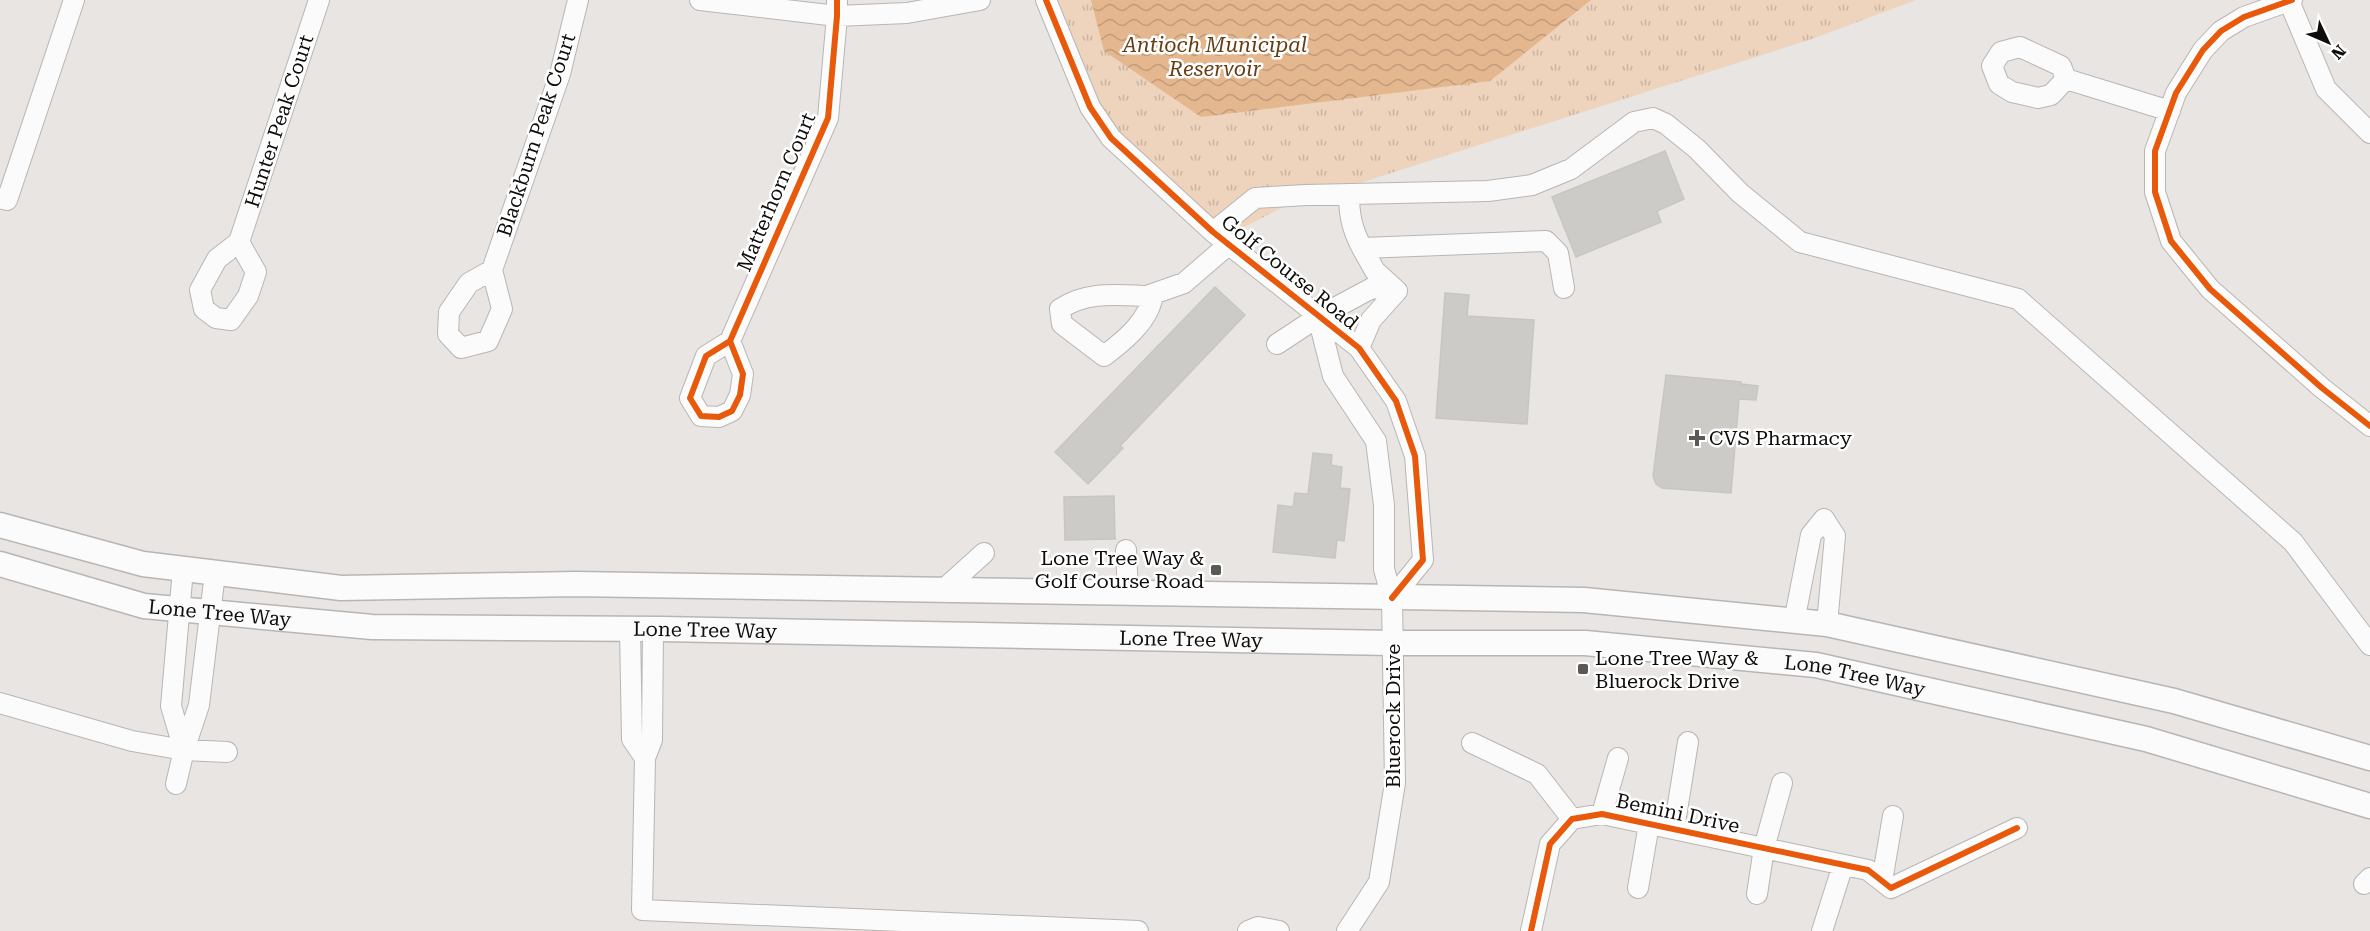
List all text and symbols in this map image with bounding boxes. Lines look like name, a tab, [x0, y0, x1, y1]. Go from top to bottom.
north arrow	[2298, 12, 2358, 72]
street label: Blackburn Peak Court	[492, 30, 580, 240]
street label: Hunter Peak Court	[240, 31, 318, 211]
water label: Antioch Municipal Reservoir	[1121, 33, 1307, 81]
text: N	[2327, 41, 2350, 63]
street label: Matterhorn Court	[732, 108, 821, 275]
street label: Golf Course Road	[1217, 209, 1363, 335]
place label: CVS Pharmacy	[1709, 426, 1852, 450]
marker: CVS Pharmacy	[1690, 431, 1704, 445]
place label: Lone Tree Way & Golf Course Road	[1035, 546, 1204, 593]
marker: Lone Tree Way & Golf Course Road	[1209, 563, 1223, 577]
street label: Lone Tree Way	[147, 594, 293, 632]
street label: Lone Tree Way	[633, 617, 777, 643]
street label: Lone Tree Way	[1119, 626, 1263, 653]
street label: Bluerock Drive	[1381, 644, 1405, 788]
place label: Lone Tree Way & Bluerock Drive	[1595, 646, 1759, 693]
street label: Lone Tree Way	[1783, 650, 1928, 701]
marker: Lone Tree Way & Bluerock Drive	[1576, 662, 1590, 676]
street label: Bemini Drive	[1614, 788, 1742, 838]

